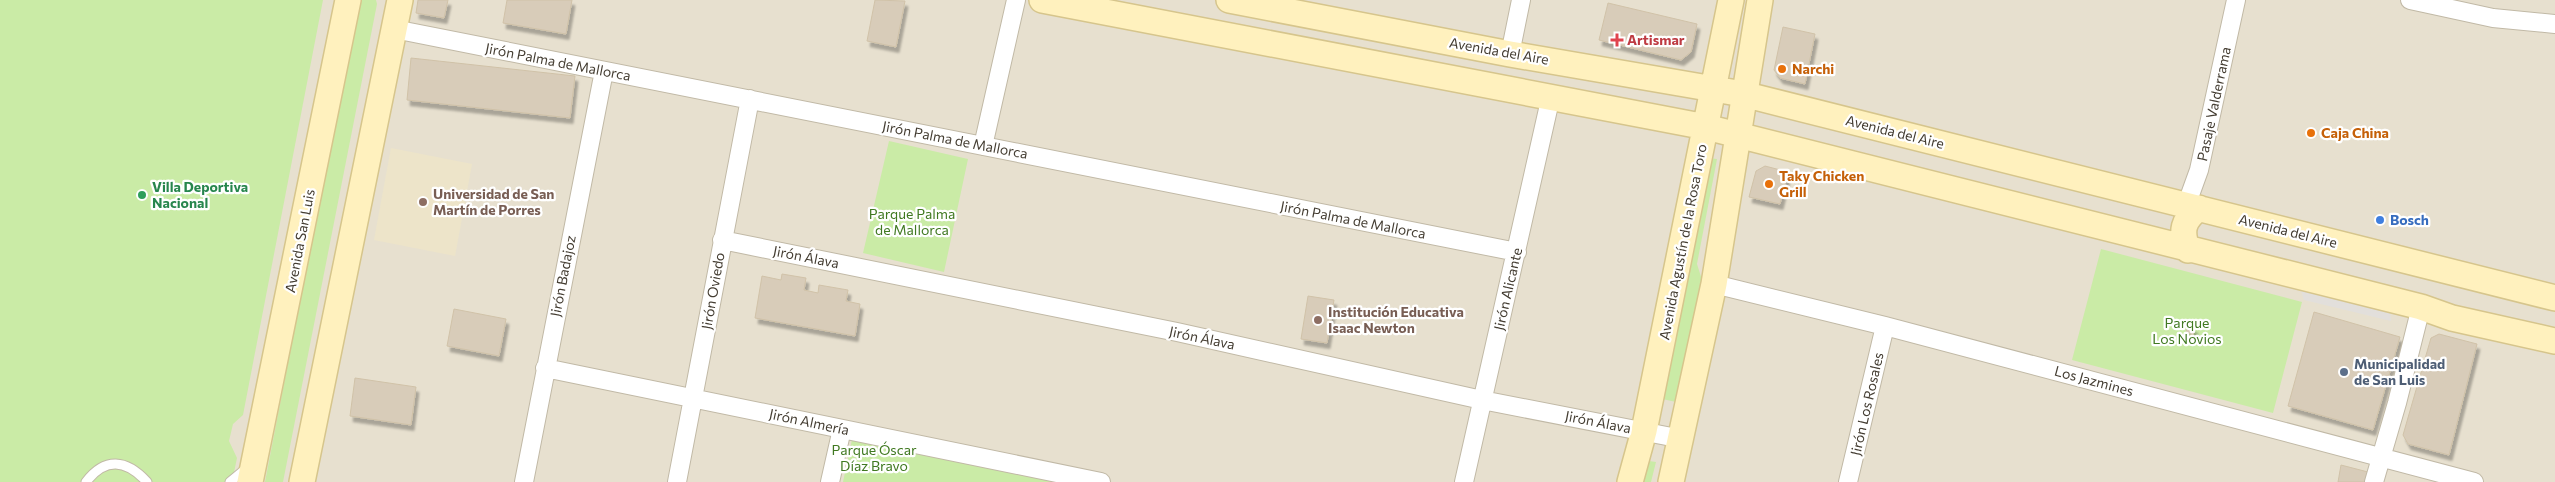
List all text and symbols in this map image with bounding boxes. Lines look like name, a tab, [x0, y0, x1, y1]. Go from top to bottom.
place label: Artismar	[1627, 31, 1685, 48]
street label: Avenida del Aire	[1448, 33, 1550, 68]
marker: Artismar	[1611, 34, 1623, 46]
street label: Jirón Palma de Mallorca	[484, 39, 632, 84]
street label: Pasaje Valderrama	[2193, 45, 2234, 163]
place label: Narchi	[1792, 60, 1834, 77]
marker: Narchi	[1776, 63, 1788, 75]
street label: Avenida del Aire	[1844, 111, 1946, 152]
street label: Jirón Palma de Mallorca	[881, 117, 1029, 162]
place label: Caja China	[2321, 124, 2389, 141]
marker: Caja China	[2305, 127, 2317, 139]
street label: Avenida Agustín de la Rosa Toro	[1655, 142, 1710, 341]
place label: Taky Chicken Grill	[1779, 167, 1864, 200]
place label: Villa Deportiva Nacional	[152, 178, 248, 211]
marker: Taky Chicken Grill	[1763, 178, 1775, 190]
place label: Universidad de San Martín de Porres	[433, 185, 554, 218]
street label: Avenida San Luis	[281, 188, 318, 294]
marker: Villa Deportiva Nacional	[136, 189, 148, 201]
marker: Universidad de San Martín de Porres	[417, 196, 429, 208]
street label: Jirón Palma de Mallorca	[1279, 197, 1427, 242]
park label: Parque Palma de Mallorca	[869, 205, 955, 238]
street label: Avenida del Aire	[2237, 210, 2339, 251]
place label: Bosch	[2390, 211, 2429, 228]
marker: Bosch	[2374, 214, 2386, 226]
street label: Jirón Badajoz	[546, 234, 579, 318]
street label: Jirón Álava	[772, 242, 841, 271]
street label: Jirón Alicante	[1490, 246, 1525, 332]
street label: Jirón Oviedo	[697, 251, 728, 331]
place label: Institución Educativa Isaac Newton	[1328, 303, 1464, 336]
marker: Institución Educativa Isaac Newton	[1312, 314, 1324, 326]
park label: Parque Los Novios	[2152, 314, 2222, 347]
street label: Jirón Álava	[1168, 322, 1237, 353]
street label: Jirón Los Rosales	[1846, 351, 1887, 457]
place label: Municipalidad de San Luis	[2354, 355, 2445, 388]
street label: Los Jazmines	[2053, 362, 2136, 399]
marker: Municipalidad de San Luis	[2338, 366, 2350, 378]
street label: Jirón Almería	[768, 405, 851, 438]
street label: Jirón Álava	[1564, 407, 1633, 436]
park label: Parque Óscar Díaz Bravo	[831, 441, 917, 474]

